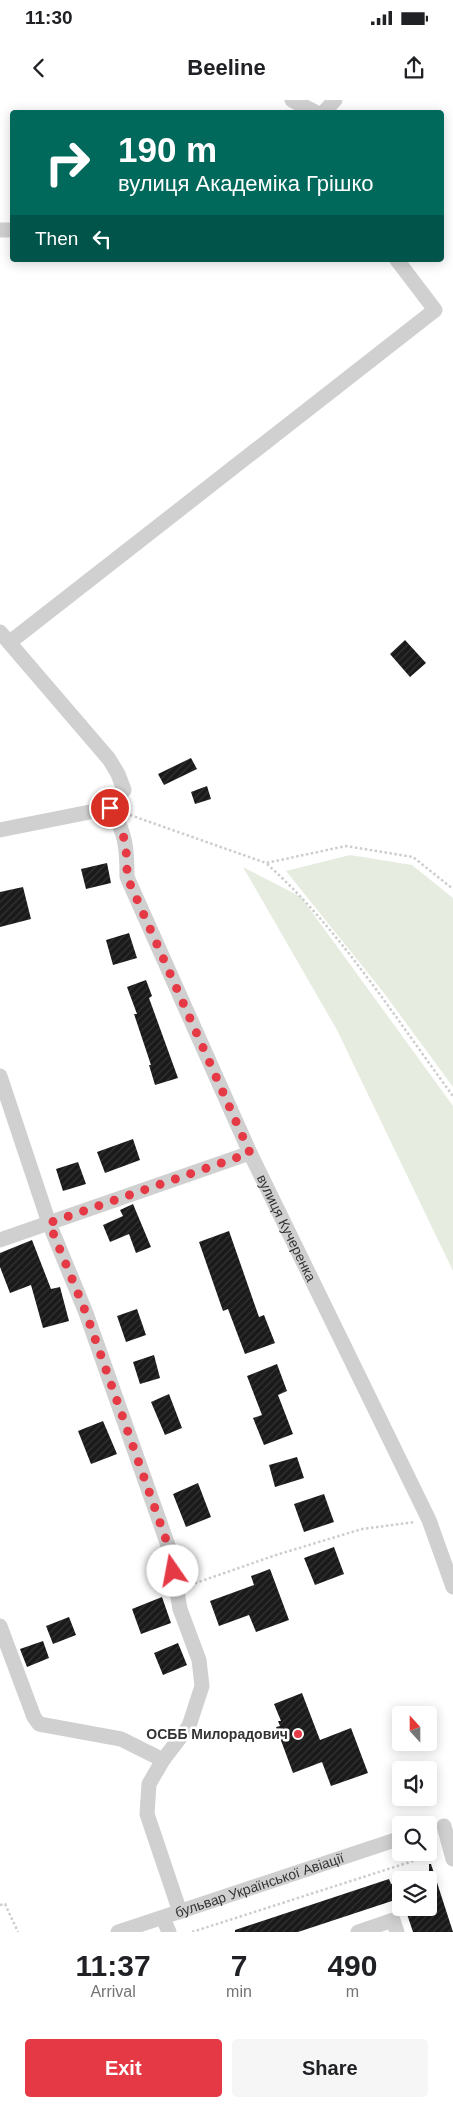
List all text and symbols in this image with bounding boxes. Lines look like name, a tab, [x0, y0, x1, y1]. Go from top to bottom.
text: 11:30	[25, 7, 73, 28]
icon: back	[25, 54, 53, 82]
icon: share	[400, 54, 428, 82]
text: Beeline	[187, 55, 266, 80]
icon: right	[35, 130, 100, 195]
text: 190 m	[118, 130, 217, 169]
text: вулиця Академіка Грішко	[118, 171, 374, 196]
icon: left	[88, 225, 116, 253]
text: Then	[35, 228, 78, 249]
pin	[89, 787, 131, 829]
icon: arrive	[96, 794, 124, 822]
street label: вулиця Кучеренка	[254, 1172, 320, 1284]
position arrow	[146, 1544, 198, 1596]
north arrow	[392, 1706, 438, 1751]
map controls	[392, 1706, 437, 1916]
place label: ОСББ Милорадович	[146, 1726, 288, 1742]
marker: ОСББ Милорадович	[292, 1728, 304, 1740]
button: sound	[392, 1761, 437, 1806]
button: search	[392, 1816, 437, 1861]
street label: бульвар Української Авіації	[173, 1849, 346, 1921]
button: layers	[392, 1871, 437, 1916]
text: 11:37	[76, 1949, 151, 1982]
text: 7	[231, 1949, 247, 1982]
text: 490	[327, 1949, 377, 1982]
text: Arrival	[90, 1983, 136, 2000]
text: min	[226, 1983, 252, 2000]
text: m	[346, 1983, 359, 2000]
button: Exit	[25, 2039, 222, 2097]
button: Share	[232, 2039, 428, 2097]

